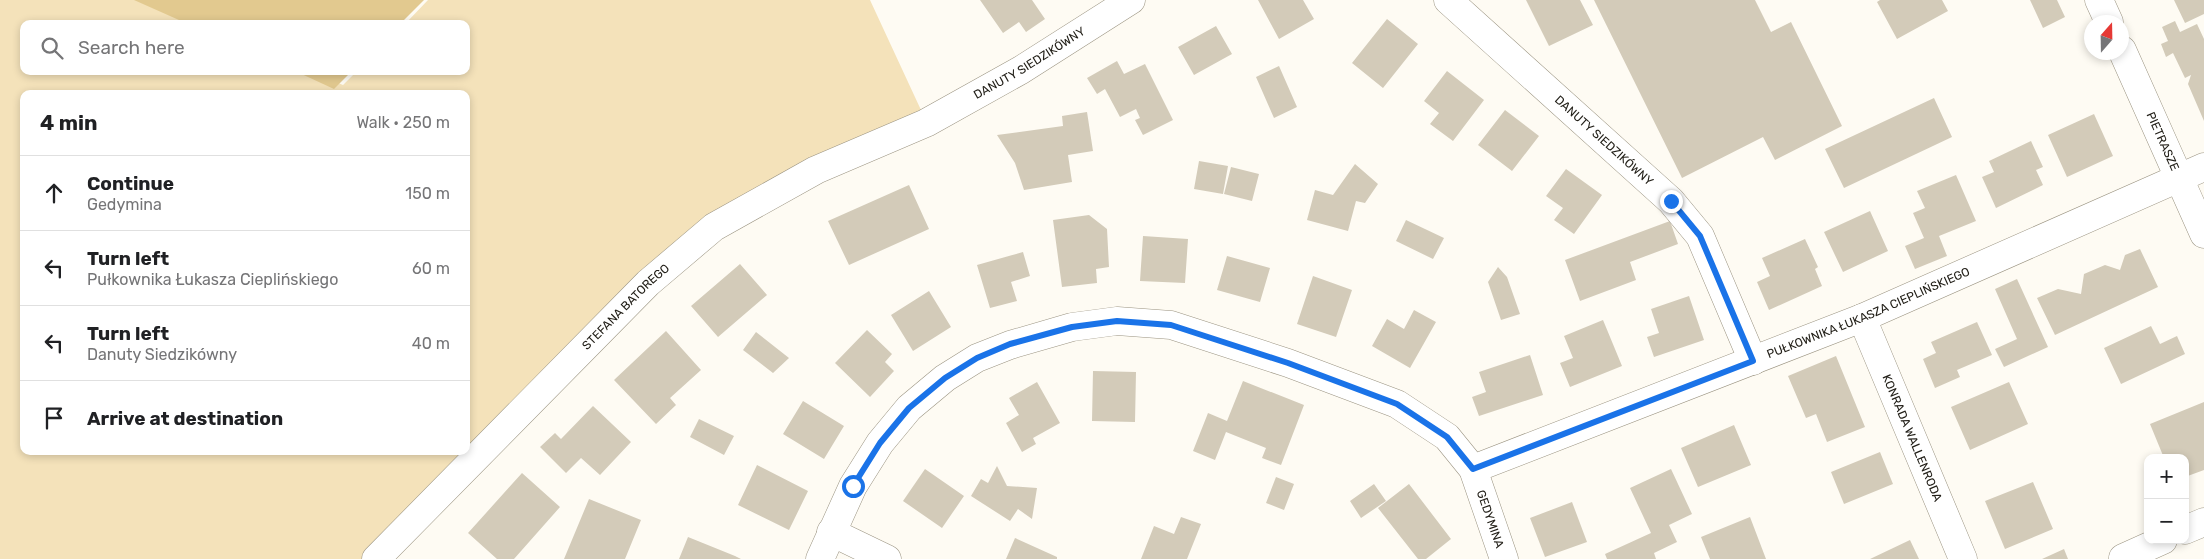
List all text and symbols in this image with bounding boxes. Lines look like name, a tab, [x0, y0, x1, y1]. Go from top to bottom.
north arrow	[2084, 15, 2129, 60]
search box	[20, 20, 470, 75]
street label: DANUTY SIEDZIKÓWNY	[971, 24, 1088, 102]
icon: search	[38, 34, 66, 62]
text: Search here	[78, 36, 185, 59]
street label: DANUTY SIEDZIKÓWNY	[1552, 93, 1656, 189]
text: 4 min	[40, 110, 98, 135]
street label: PIETRASZE	[2143, 110, 2182, 173]
text: Walk · 250 m	[356, 113, 450, 132]
text: Continue	[87, 172, 174, 195]
icon: ahead	[40, 179, 68, 207]
text: 150 m	[405, 184, 450, 203]
route end	[1660, 190, 1683, 213]
text: Gedymina	[87, 195, 162, 214]
text: Turn left	[87, 247, 169, 270]
icon: left	[40, 254, 68, 282]
text: 60 m	[412, 259, 450, 278]
street label: STEFANA BATOREGO	[579, 261, 672, 353]
street label: PUŁKOWNIKA ŁUKASZA CIEPLIŃSKIEGO	[1765, 264, 1972, 361]
text: Pułkownika Łukasza Cieplińskiego	[87, 270, 338, 289]
text: Turn left	[87, 322, 169, 345]
icon: left	[40, 329, 68, 357]
text: 40 m	[412, 334, 450, 353]
text: Danuty Siedzikówny	[87, 345, 237, 364]
street label: KONRADA WALLENRODA	[1879, 372, 1945, 504]
icon: arrive	[40, 404, 68, 432]
text: Arrive at destination	[87, 407, 283, 430]
map controls	[2144, 454, 2189, 544]
button: +	[2144, 454, 2189, 499]
route start	[842, 475, 865, 498]
street label: GEDYMINA	[1474, 488, 1507, 550]
button: −	[2144, 499, 2189, 544]

